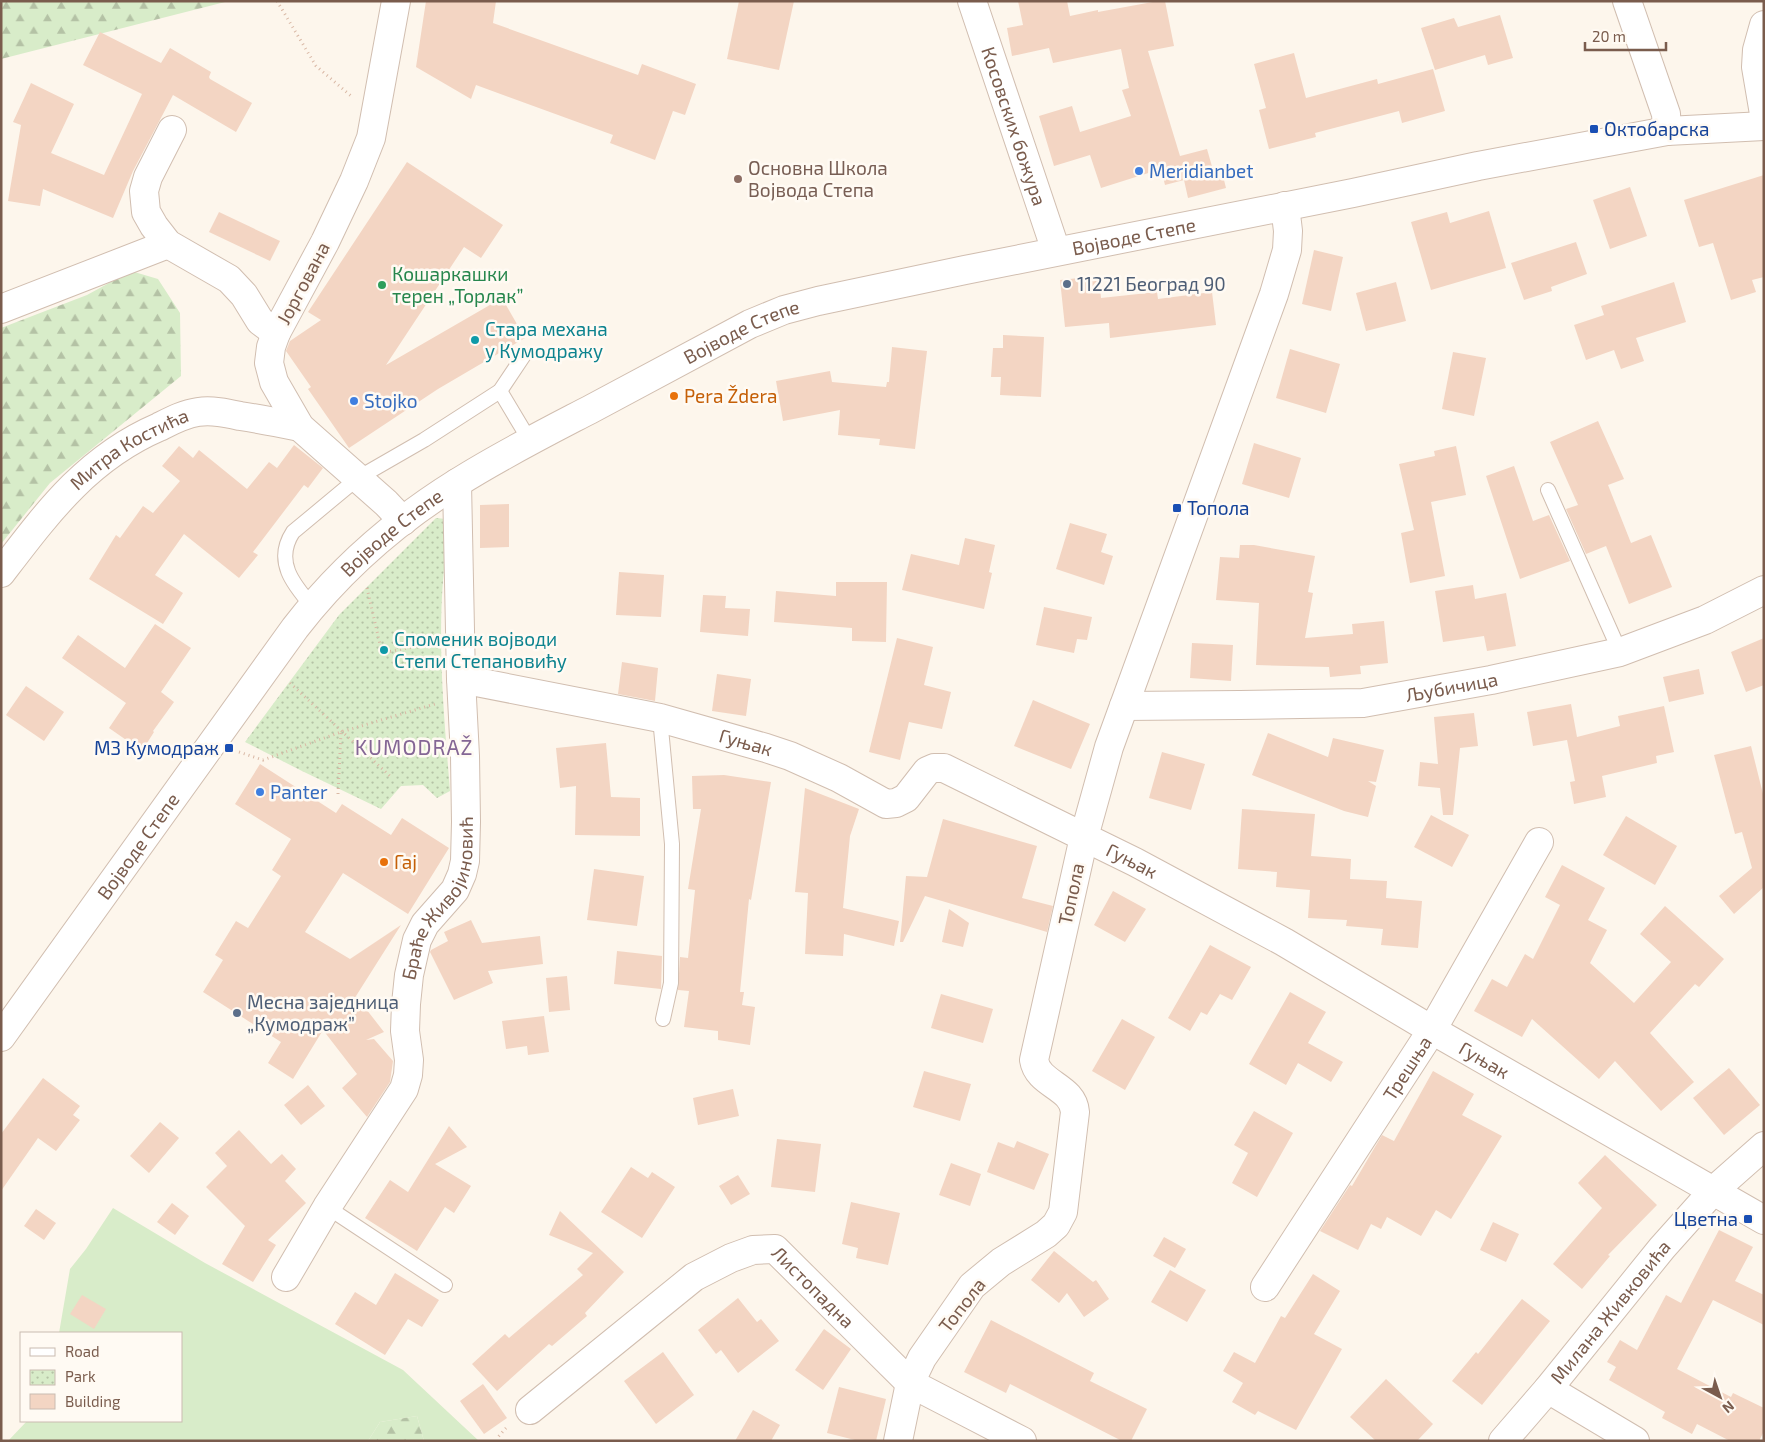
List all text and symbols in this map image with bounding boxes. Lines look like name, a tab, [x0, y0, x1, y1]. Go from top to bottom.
scale bar	[1585, 20, 1666, 52]
text: 20 m	[1592, 27, 1626, 45]
street label: Косовских божура	[977, 44, 1052, 208]
place label: Октобарска	[1604, 117, 1709, 140]
marker: Октобарска	[1588, 123, 1600, 135]
place label: Основна Школа Војвода Степа	[748, 156, 888, 201]
place label: Meridianbet	[1149, 159, 1254, 182]
marker: Meridianbet	[1133, 165, 1145, 177]
marker: Основна Школа Војвода Степа	[732, 173, 744, 185]
street label: Војводе Степе	[1070, 212, 1198, 260]
street label: Јоргована	[271, 237, 334, 328]
place label: Кошаркашки терен „Торлак”	[392, 262, 523, 307]
place label: 11221 Београд 90	[1077, 272, 1226, 295]
marker: 11221 Београд 90	[1061, 278, 1073, 290]
marker: Кошаркашки терен „Торлак”	[376, 279, 388, 291]
street label: Војводе Степе	[679, 294, 802, 368]
place label: Стара механа у Кумодражу	[485, 317, 608, 363]
marker: Стара механа у Кумодражу	[469, 334, 481, 346]
place label: Pera Ždera	[684, 384, 777, 407]
place label: Stojko	[364, 389, 418, 412]
marker: Pera Ždera	[668, 390, 680, 402]
marker: Stojko	[348, 395, 360, 407]
street label: Митра Костића	[65, 403, 191, 494]
street label: Војводе Степе	[335, 484, 447, 581]
place label: Топола	[1187, 496, 1250, 519]
marker: Топола	[1171, 502, 1183, 514]
place label: Споменик војводи Степи Степановићу	[394, 627, 567, 673]
marker: Споменик војводи Степи Степановићу	[378, 644, 390, 656]
street label: Љубичица	[1403, 667, 1500, 706]
street label: Гуњак	[717, 723, 776, 760]
district label: KUMODRAŽ	[355, 734, 473, 759]
place label: МЗ Кумодраж	[94, 736, 219, 760]
marker: МЗ Кумодраж	[223, 742, 235, 754]
place label: Panter	[270, 780, 328, 803]
marker: Panter	[254, 786, 266, 798]
street label: Војводе Степе	[92, 788, 184, 904]
street label: Браће Живојиновић	[396, 816, 477, 982]
street label: Гуњак	[1103, 838, 1162, 883]
place label: Гај	[394, 850, 417, 873]
marker: Гај	[378, 856, 390, 868]
street label: Топола	[1053, 861, 1088, 927]
place label: Месна заједница „Кумодраж”	[247, 990, 399, 1036]
marker: Месна заједница „Кумодраж”	[231, 1007, 243, 1019]
street label: Трешња	[1378, 1031, 1436, 1104]
street label: Гуњак	[1455, 1036, 1514, 1083]
place label: Цветна	[1674, 1207, 1738, 1230]
marker: Цветна	[1742, 1213, 1754, 1225]
street label: Милана Живковића	[1545, 1235, 1675, 1388]
street label: Листопадна	[767, 1241, 860, 1332]
street label: Топола	[933, 1273, 990, 1336]
legend	[20, 1332, 182, 1422]
text: Road	[65, 1342, 100, 1360]
text: Park	[65, 1367, 96, 1385]
north arrow	[1695, 1372, 1745, 1422]
text: Building	[65, 1392, 121, 1410]
text: N	[1719, 1398, 1738, 1417]

